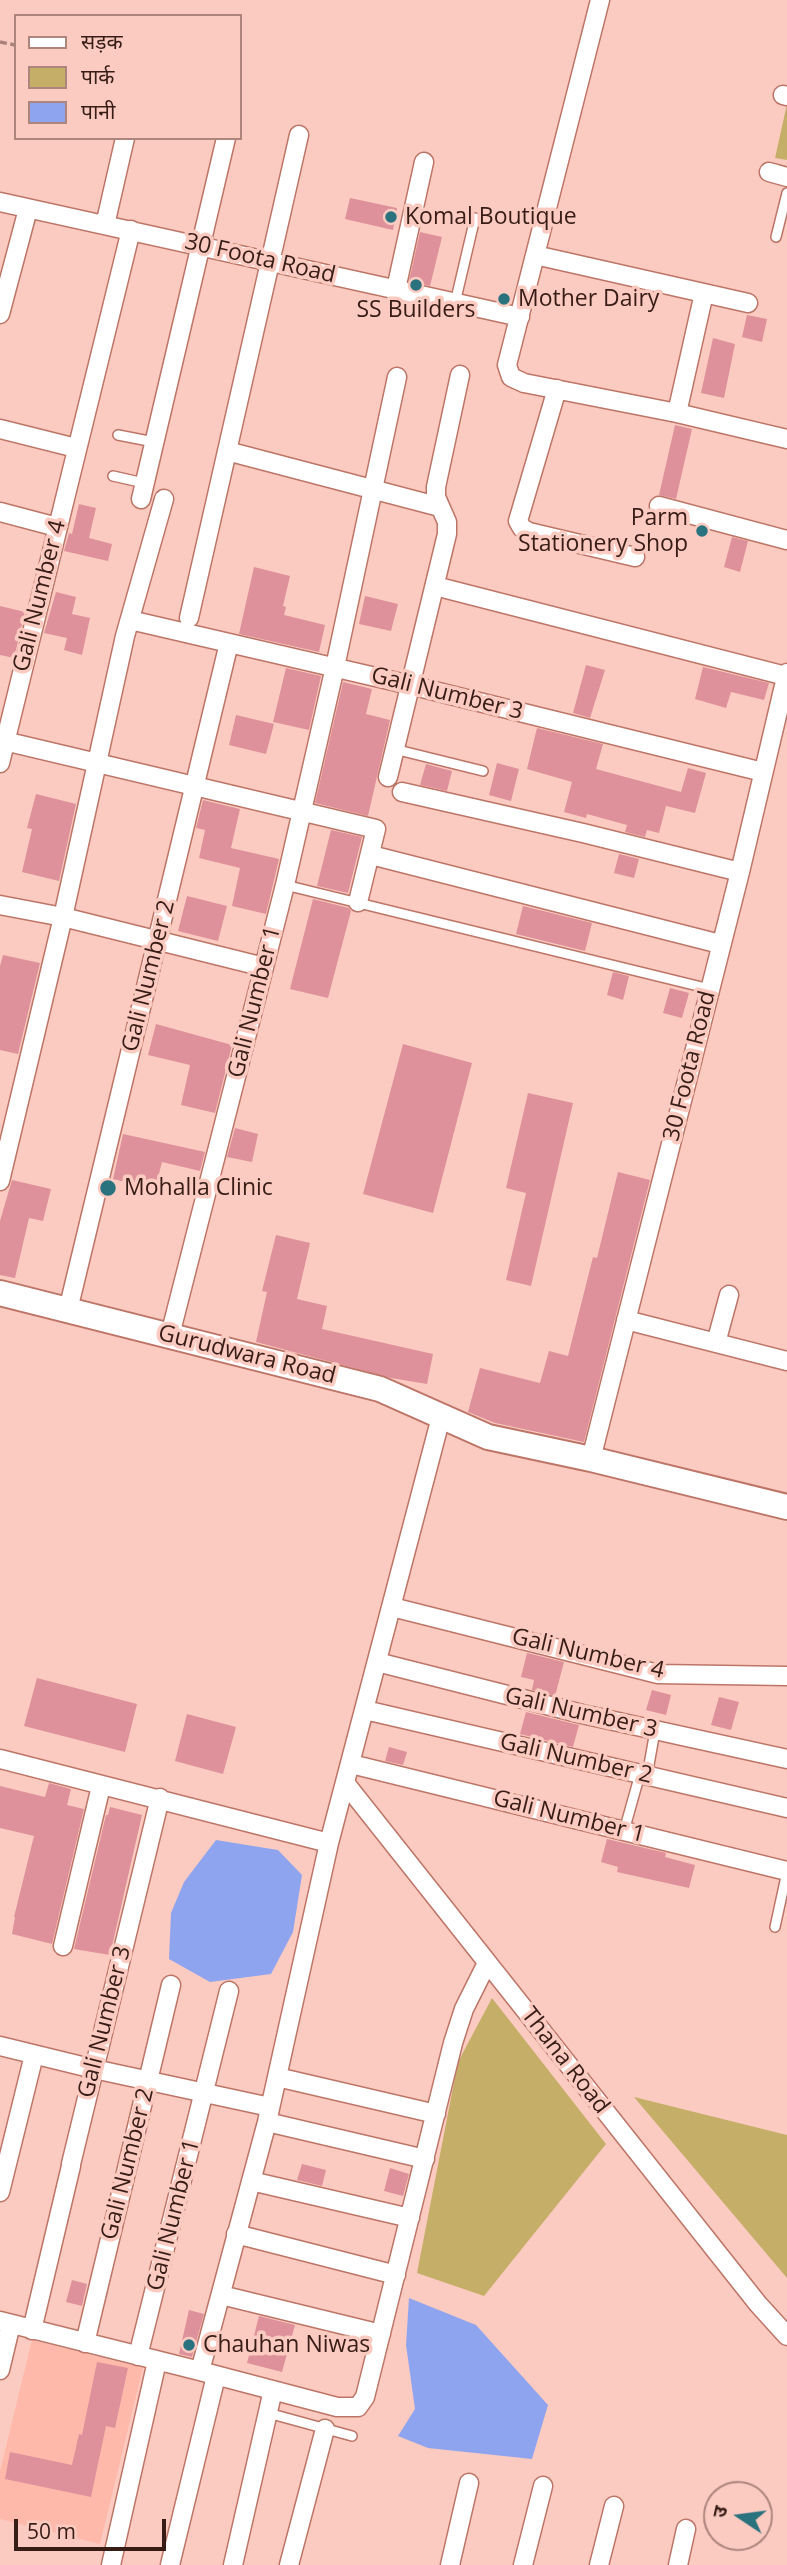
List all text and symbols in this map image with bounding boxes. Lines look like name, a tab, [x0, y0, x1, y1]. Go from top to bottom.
legend	[14, 14, 242, 140]
text: सड़क	[81, 27, 123, 55]
text: पार्क	[81, 62, 115, 90]
text: पानी	[81, 97, 115, 125]
place label: Komal Boutique	[405, 203, 577, 231]
marker: Komal Boutique	[383, 209, 399, 225]
street label: 30 Foota Road	[182, 228, 338, 290]
marker: SS Builders	[408, 277, 424, 293]
place label: Mother Dairy	[518, 285, 659, 313]
marker: Mother Dairy	[496, 291, 512, 307]
place label: SS Builders	[356, 296, 476, 324]
place label: Parm Stationery Shop	[518, 504, 688, 558]
street label: Gali Number 4	[8, 517, 72, 675]
marker: Parm Stationery Shop	[694, 523, 710, 539]
street label: Gali Number 3	[368, 662, 526, 726]
street label: Gali Number 2	[117, 897, 181, 1055]
street label: Gali Number 1	[223, 923, 287, 1081]
street label: 30 Foota Road	[658, 988, 722, 1144]
place label: Mohalla Clinic	[124, 1174, 273, 1202]
marker: Mohalla Clinic	[98, 1178, 118, 1198]
street label: Gurudwara Road	[155, 1320, 339, 1390]
street label: Gali Number 4	[509, 1623, 667, 1685]
street label: Gali Number 3	[502, 1682, 660, 1744]
street label: Gali Number 2	[497, 1728, 655, 1790]
street label: Gali Number 1	[490, 1785, 648, 1849]
street label: Gali Number 3	[73, 1943, 137, 2101]
street label: Thana Road	[515, 2002, 615, 2120]
street label: Gali Number 2	[96, 2085, 160, 2243]
street label: Gali Number 1	[142, 2136, 206, 2294]
place label: Chauhan Niwas	[203, 2331, 370, 2359]
marker: Chauhan Niwas	[181, 2337, 197, 2353]
north arrow	[703, 2481, 773, 2551]
text: उ	[706, 2503, 733, 2520]
scale bar	[18, 2506, 170, 2550]
text: 50 m	[27, 2517, 76, 2545]

